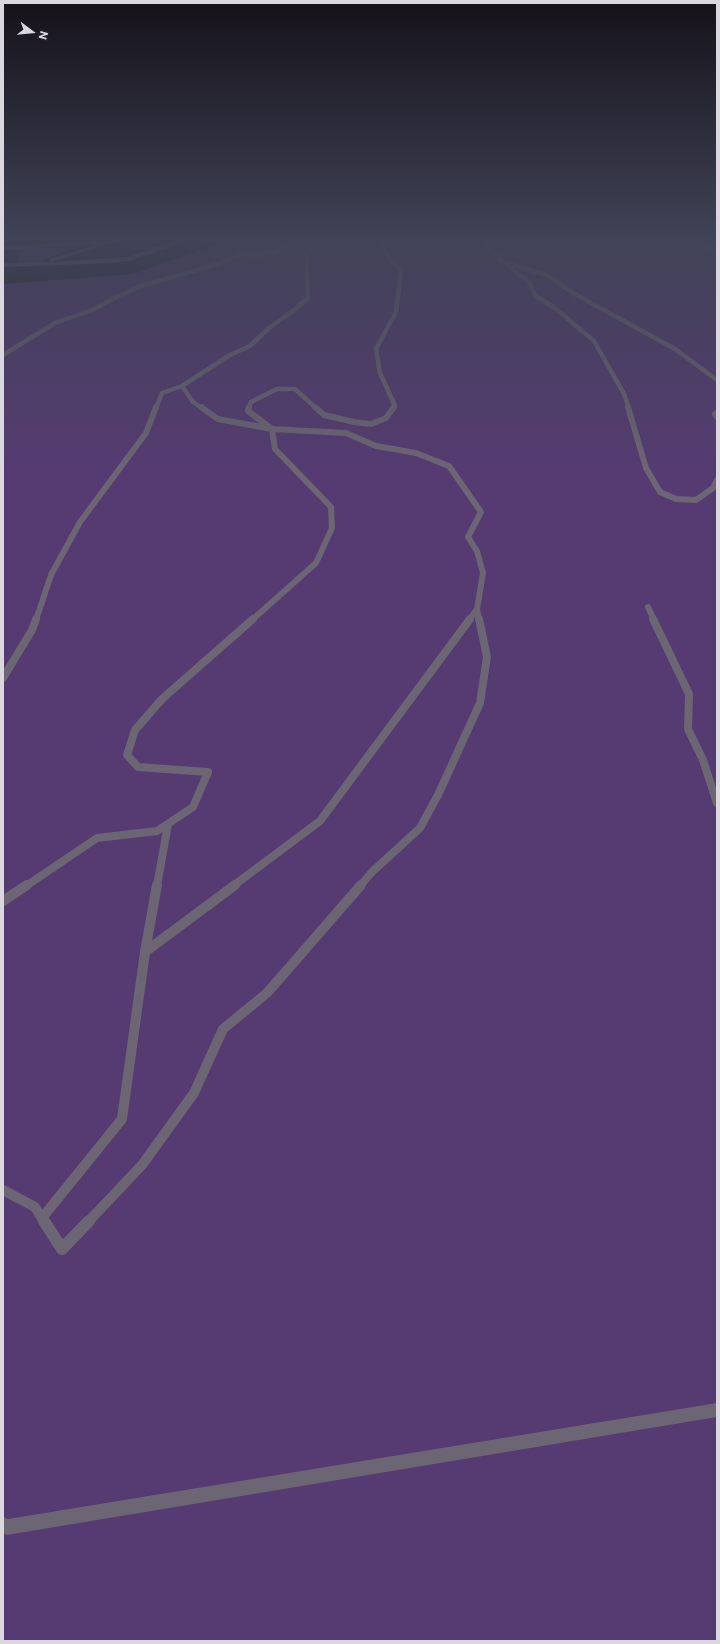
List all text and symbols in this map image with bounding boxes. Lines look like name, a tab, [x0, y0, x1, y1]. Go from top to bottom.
north arrow	[12, 12, 52, 52]
text: N	[37, 30, 51, 41]

